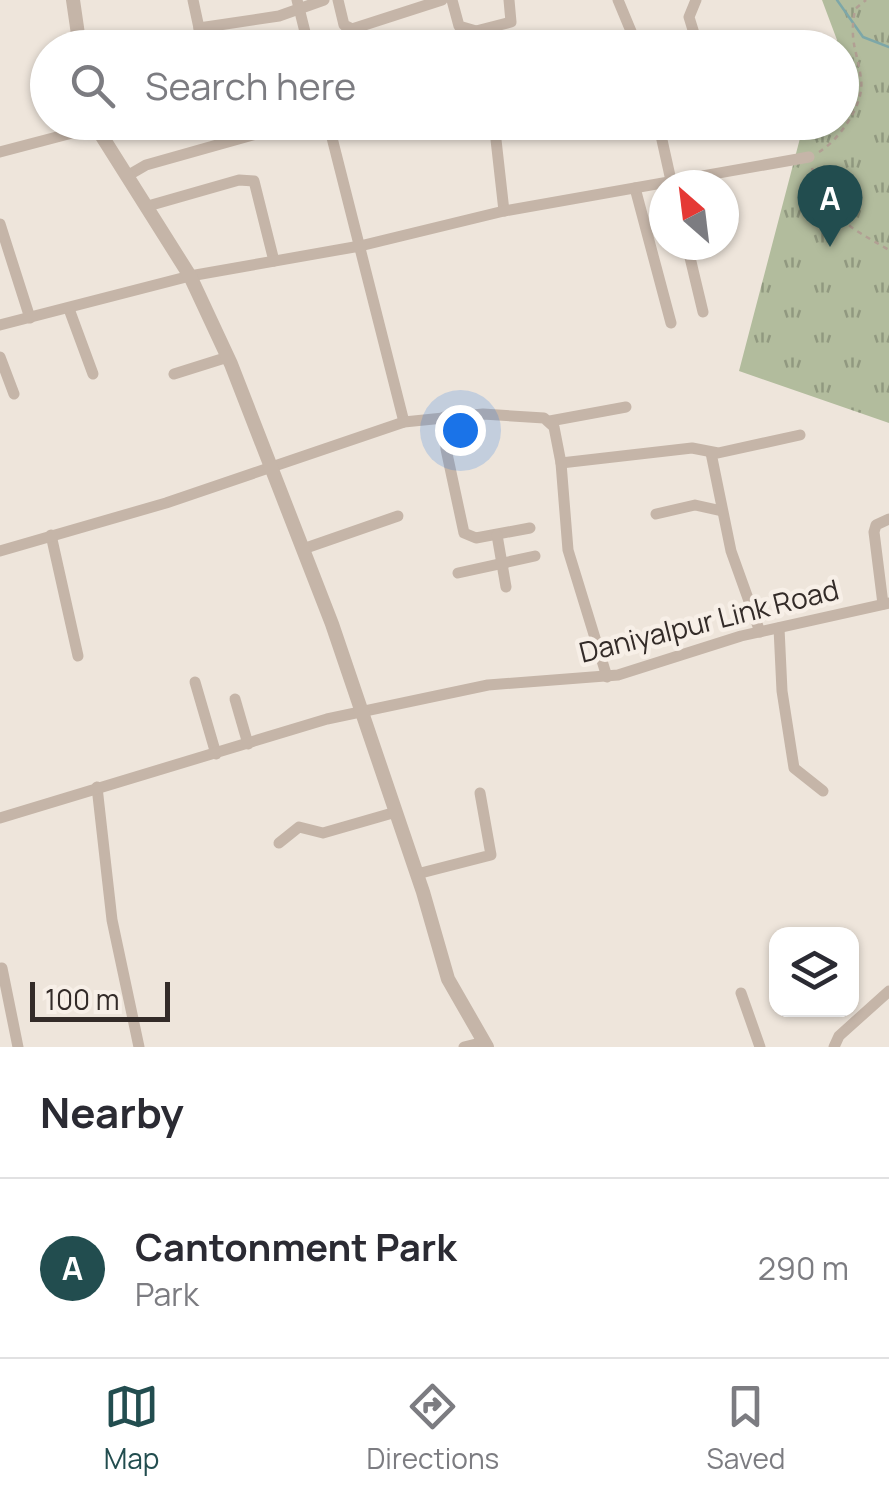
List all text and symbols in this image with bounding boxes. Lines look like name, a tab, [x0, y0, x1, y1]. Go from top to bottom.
search box	[30, 30, 859, 140]
icon: search	[65, 58, 120, 113]
text: Search here	[145, 59, 356, 111]
pin: A	[798, 164, 862, 247]
north arrow	[649, 170, 739, 260]
your location	[435, 405, 486, 456]
street label: Daniyalpur Link Road	[575, 569, 842, 671]
map controls	[769, 927, 859, 1017]
button: layers	[769, 927, 859, 1017]
scale bar	[30, 977, 170, 1021]
text: 100 m	[45, 980, 119, 1018]
text: Nearby	[40, 1083, 184, 1141]
text: Cantonment Park	[135, 1220, 457, 1272]
text: A	[62, 1246, 83, 1290]
text: 290 m	[758, 1246, 849, 1290]
text: Park	[135, 1272, 199, 1316]
tab: Map	[104, 1379, 159, 1477]
tab: Directions	[367, 1379, 499, 1477]
tab: Saved	[706, 1379, 785, 1477]

